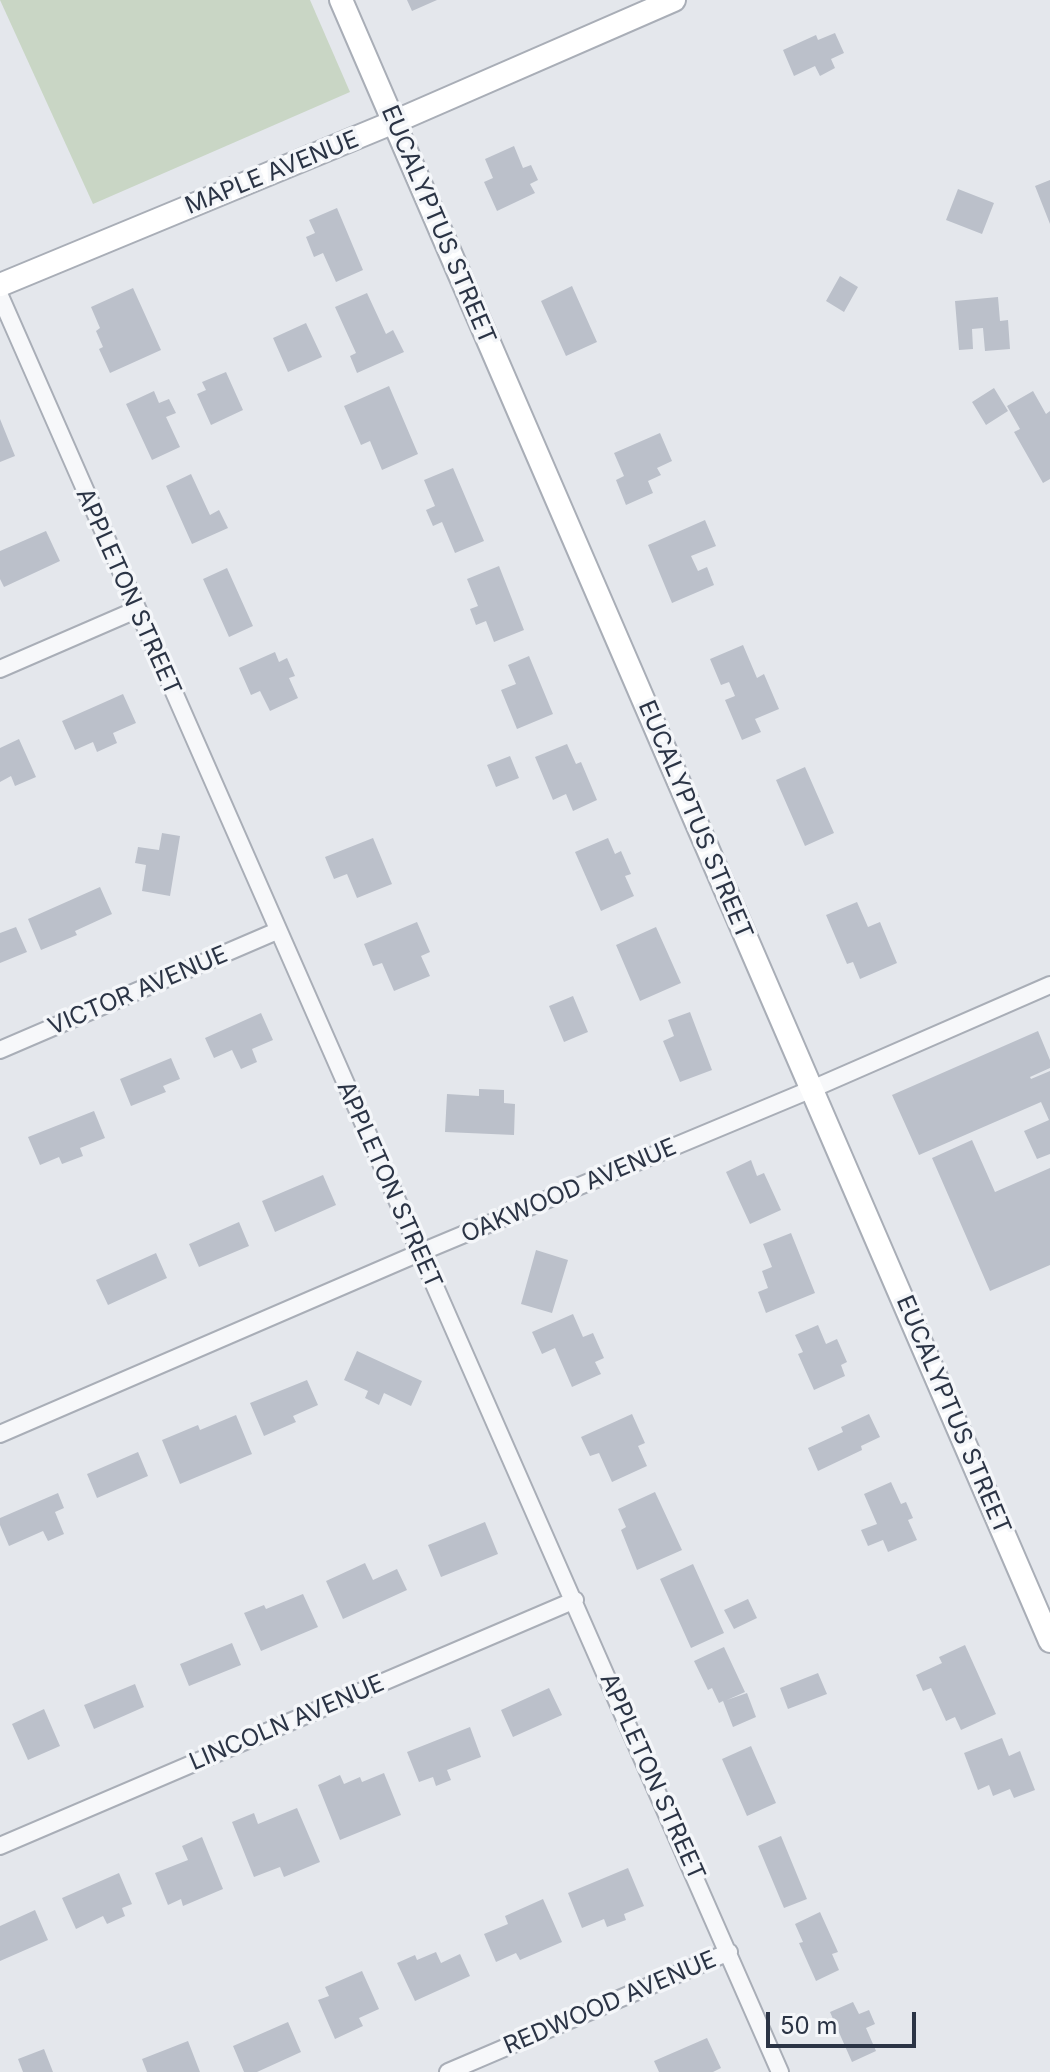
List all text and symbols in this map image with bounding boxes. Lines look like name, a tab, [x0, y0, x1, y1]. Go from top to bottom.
street label: EUCALYPTUS STREET	[375, 101, 501, 349]
street label: MAPLE AVENUE	[181, 125, 363, 221]
street label: APPLETON STREET	[69, 484, 187, 700]
street label: EUCALYPTUS STREET	[632, 696, 758, 944]
street label: VICTOR AVENUE	[44, 940, 232, 1042]
street label: APPLETON STREET	[330, 1077, 448, 1293]
street label: OAKWOOD AVENUE	[457, 1133, 681, 1249]
street label: EUCALYPTUS STREET	[890, 1291, 1016, 1539]
street label: LINCOLN AVENUE	[185, 1669, 389, 1777]
street label: APPLETON STREET	[593, 1669, 711, 1885]
street label: REDWOOD AVENUE	[499, 1945, 721, 2061]
scale bar	[770, 1996, 920, 2046]
text: 50 m	[780, 2011, 838, 2040]

